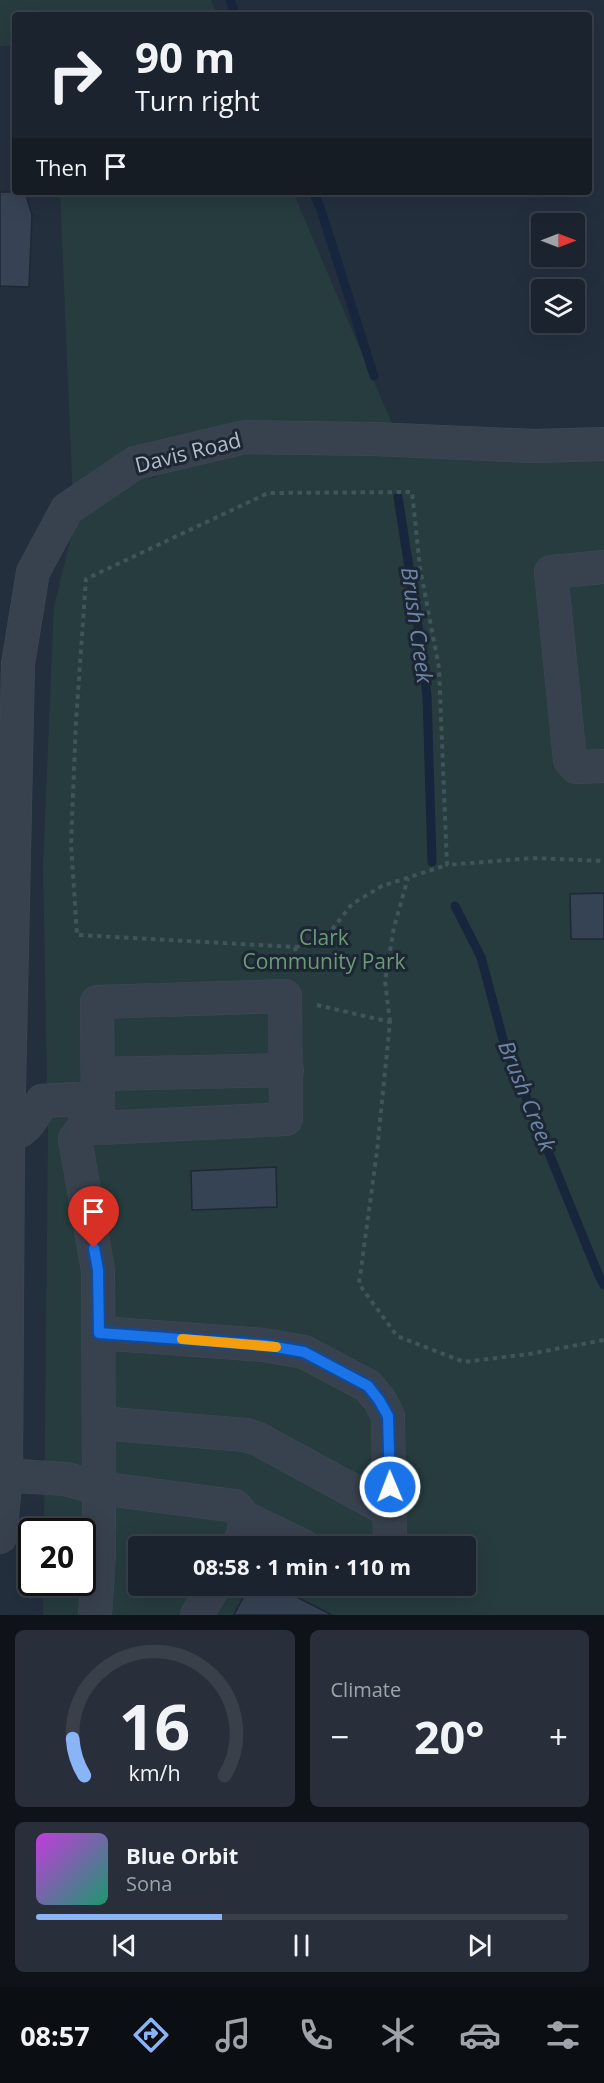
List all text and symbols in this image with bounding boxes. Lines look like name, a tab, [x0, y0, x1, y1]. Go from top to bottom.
text: 90 m	[135, 28, 235, 85]
icon: right	[36, 36, 114, 114]
text: Turn right	[135, 82, 260, 119]
icon: arrive	[99, 150, 132, 183]
text: Then	[36, 152, 87, 182]
north arrow	[531, 213, 585, 267]
map controls	[531, 213, 585, 333]
button: layers	[531, 279, 585, 333]
street label: Davis Road	[132, 425, 244, 479]
water label: Brush Creek	[395, 565, 441, 686]
park label: Clark Community Park	[242, 923, 406, 975]
water label: Brush Creek	[492, 1036, 564, 1157]
pin	[68, 1186, 119, 1248]
icon: arrive	[77, 1195, 110, 1228]
position arrow	[358, 1455, 422, 1519]
speed limit sign: 20	[18, 1518, 96, 1596]
text: 08:58 · 1 min · 110 m	[193, 1551, 411, 1581]
text: Climate	[331, 1676, 401, 1703]
text: 16	[119, 1683, 190, 1768]
text: 20°	[414, 1706, 485, 1767]
text: −	[331, 1714, 349, 1759]
text: +	[549, 1714, 568, 1759]
text: km/h	[129, 1758, 181, 1787]
text: Blue Orbit	[126, 1840, 238, 1870]
text: Sona	[126, 1870, 172, 1897]
icon: previous	[108, 1929, 141, 1962]
icon: pause	[285, 1929, 318, 1962]
icon: next	[463, 1929, 496, 1962]
icon: directions	[130, 2014, 172, 2056]
icon: music	[212, 2014, 254, 2056]
icon: phone	[295, 2014, 337, 2056]
icon: climate	[377, 2014, 419, 2056]
icon: car	[459, 2014, 501, 2056]
icon: filters	[542, 2014, 584, 2056]
text: 08:57	[20, 2017, 90, 2054]

